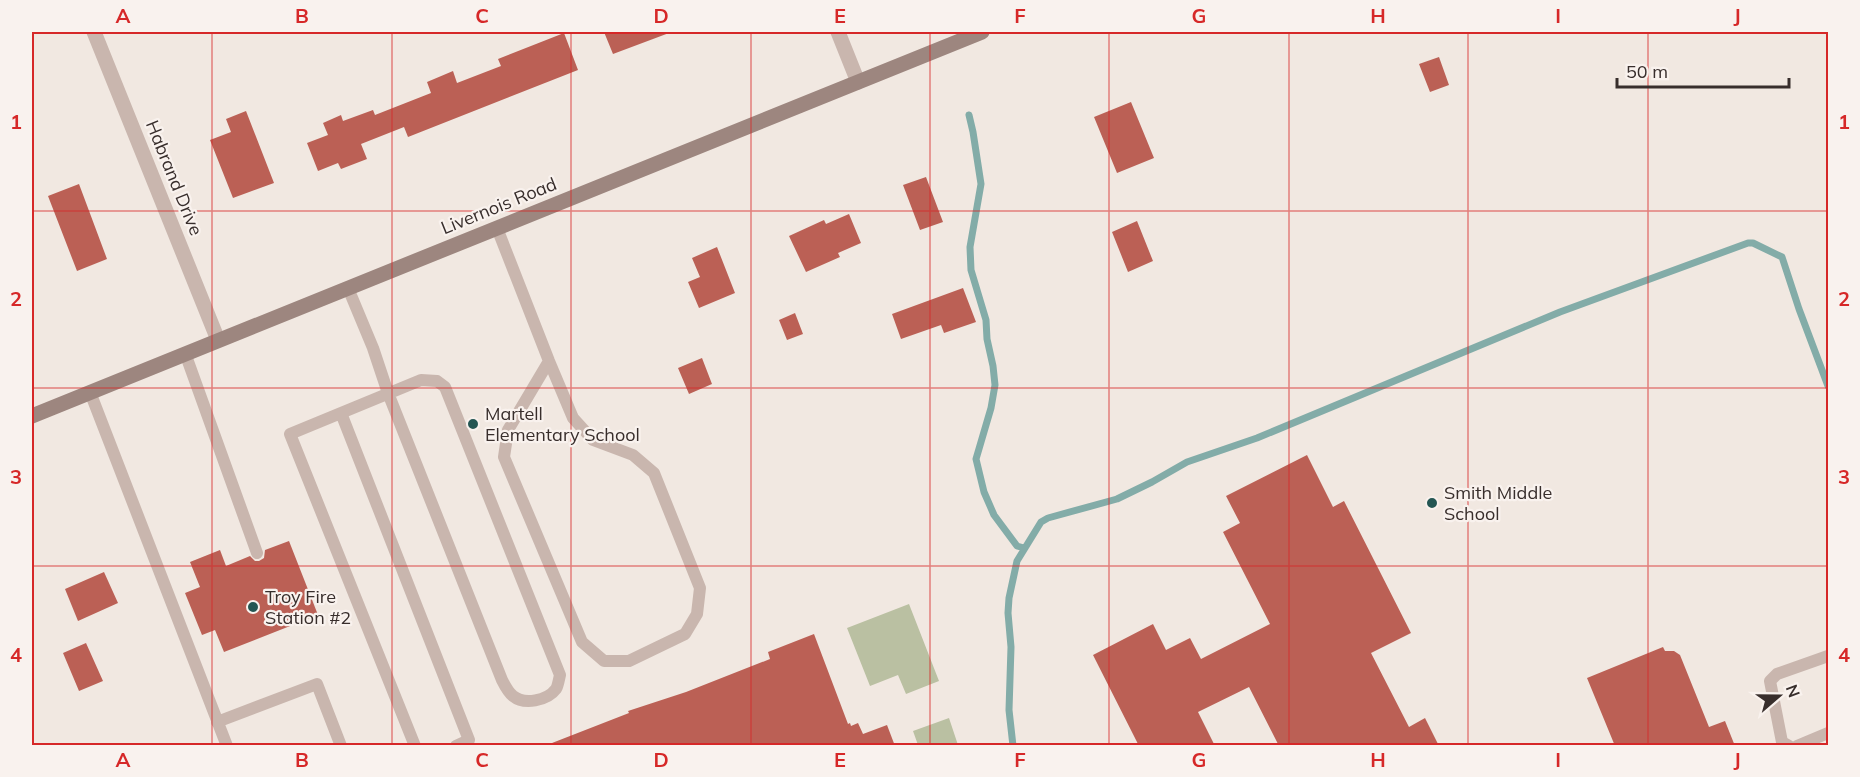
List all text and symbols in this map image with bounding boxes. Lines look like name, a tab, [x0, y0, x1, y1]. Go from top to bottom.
text: A	[116, 3, 131, 28]
text: B	[295, 3, 309, 28]
text: C	[475, 3, 489, 28]
text: D	[653, 3, 669, 28]
text: E	[834, 3, 846, 28]
text: F	[1014, 3, 1026, 28]
text: G	[1192, 3, 1206, 28]
text: H	[1370, 3, 1386, 28]
text: I	[1555, 3, 1561, 28]
text: J	[1733, 3, 1741, 28]
scale bar	[1617, 51, 1790, 89]
text: 50 m	[1626, 60, 1668, 83]
text: 1	[10, 109, 22, 134]
text: 1	[1838, 109, 1850, 134]
street label: Habrand Drive	[141, 117, 208, 239]
street label: Livernois Road	[438, 172, 560, 239]
text: 2	[10, 286, 22, 311]
text: 2	[1838, 286, 1850, 311]
place label: Martell Elementary School	[485, 402, 640, 446]
marker: Martell Elementary School	[466, 417, 480, 431]
text: 3	[10, 464, 22, 489]
text: 3	[1838, 464, 1850, 489]
place label: Smith Middle School	[1444, 481, 1552, 525]
marker: Smith Middle School	[1425, 496, 1439, 510]
place label: Troy Fire Station #2	[265, 585, 351, 629]
marker: Troy Fire Station #2	[246, 600, 260, 614]
text: 4	[10, 642, 22, 667]
text: 4	[1838, 642, 1850, 667]
north arrow	[1749, 666, 1809, 726]
text: N	[1782, 682, 1805, 700]
text: A	[116, 747, 131, 772]
text: B	[295, 747, 309, 772]
text: C	[475, 747, 489, 772]
text: D	[653, 747, 669, 772]
text: E	[834, 747, 846, 772]
text: F	[1014, 747, 1026, 772]
text: G	[1192, 747, 1206, 772]
text: H	[1370, 747, 1386, 772]
text: I	[1555, 747, 1561, 772]
text: J	[1733, 747, 1741, 772]

